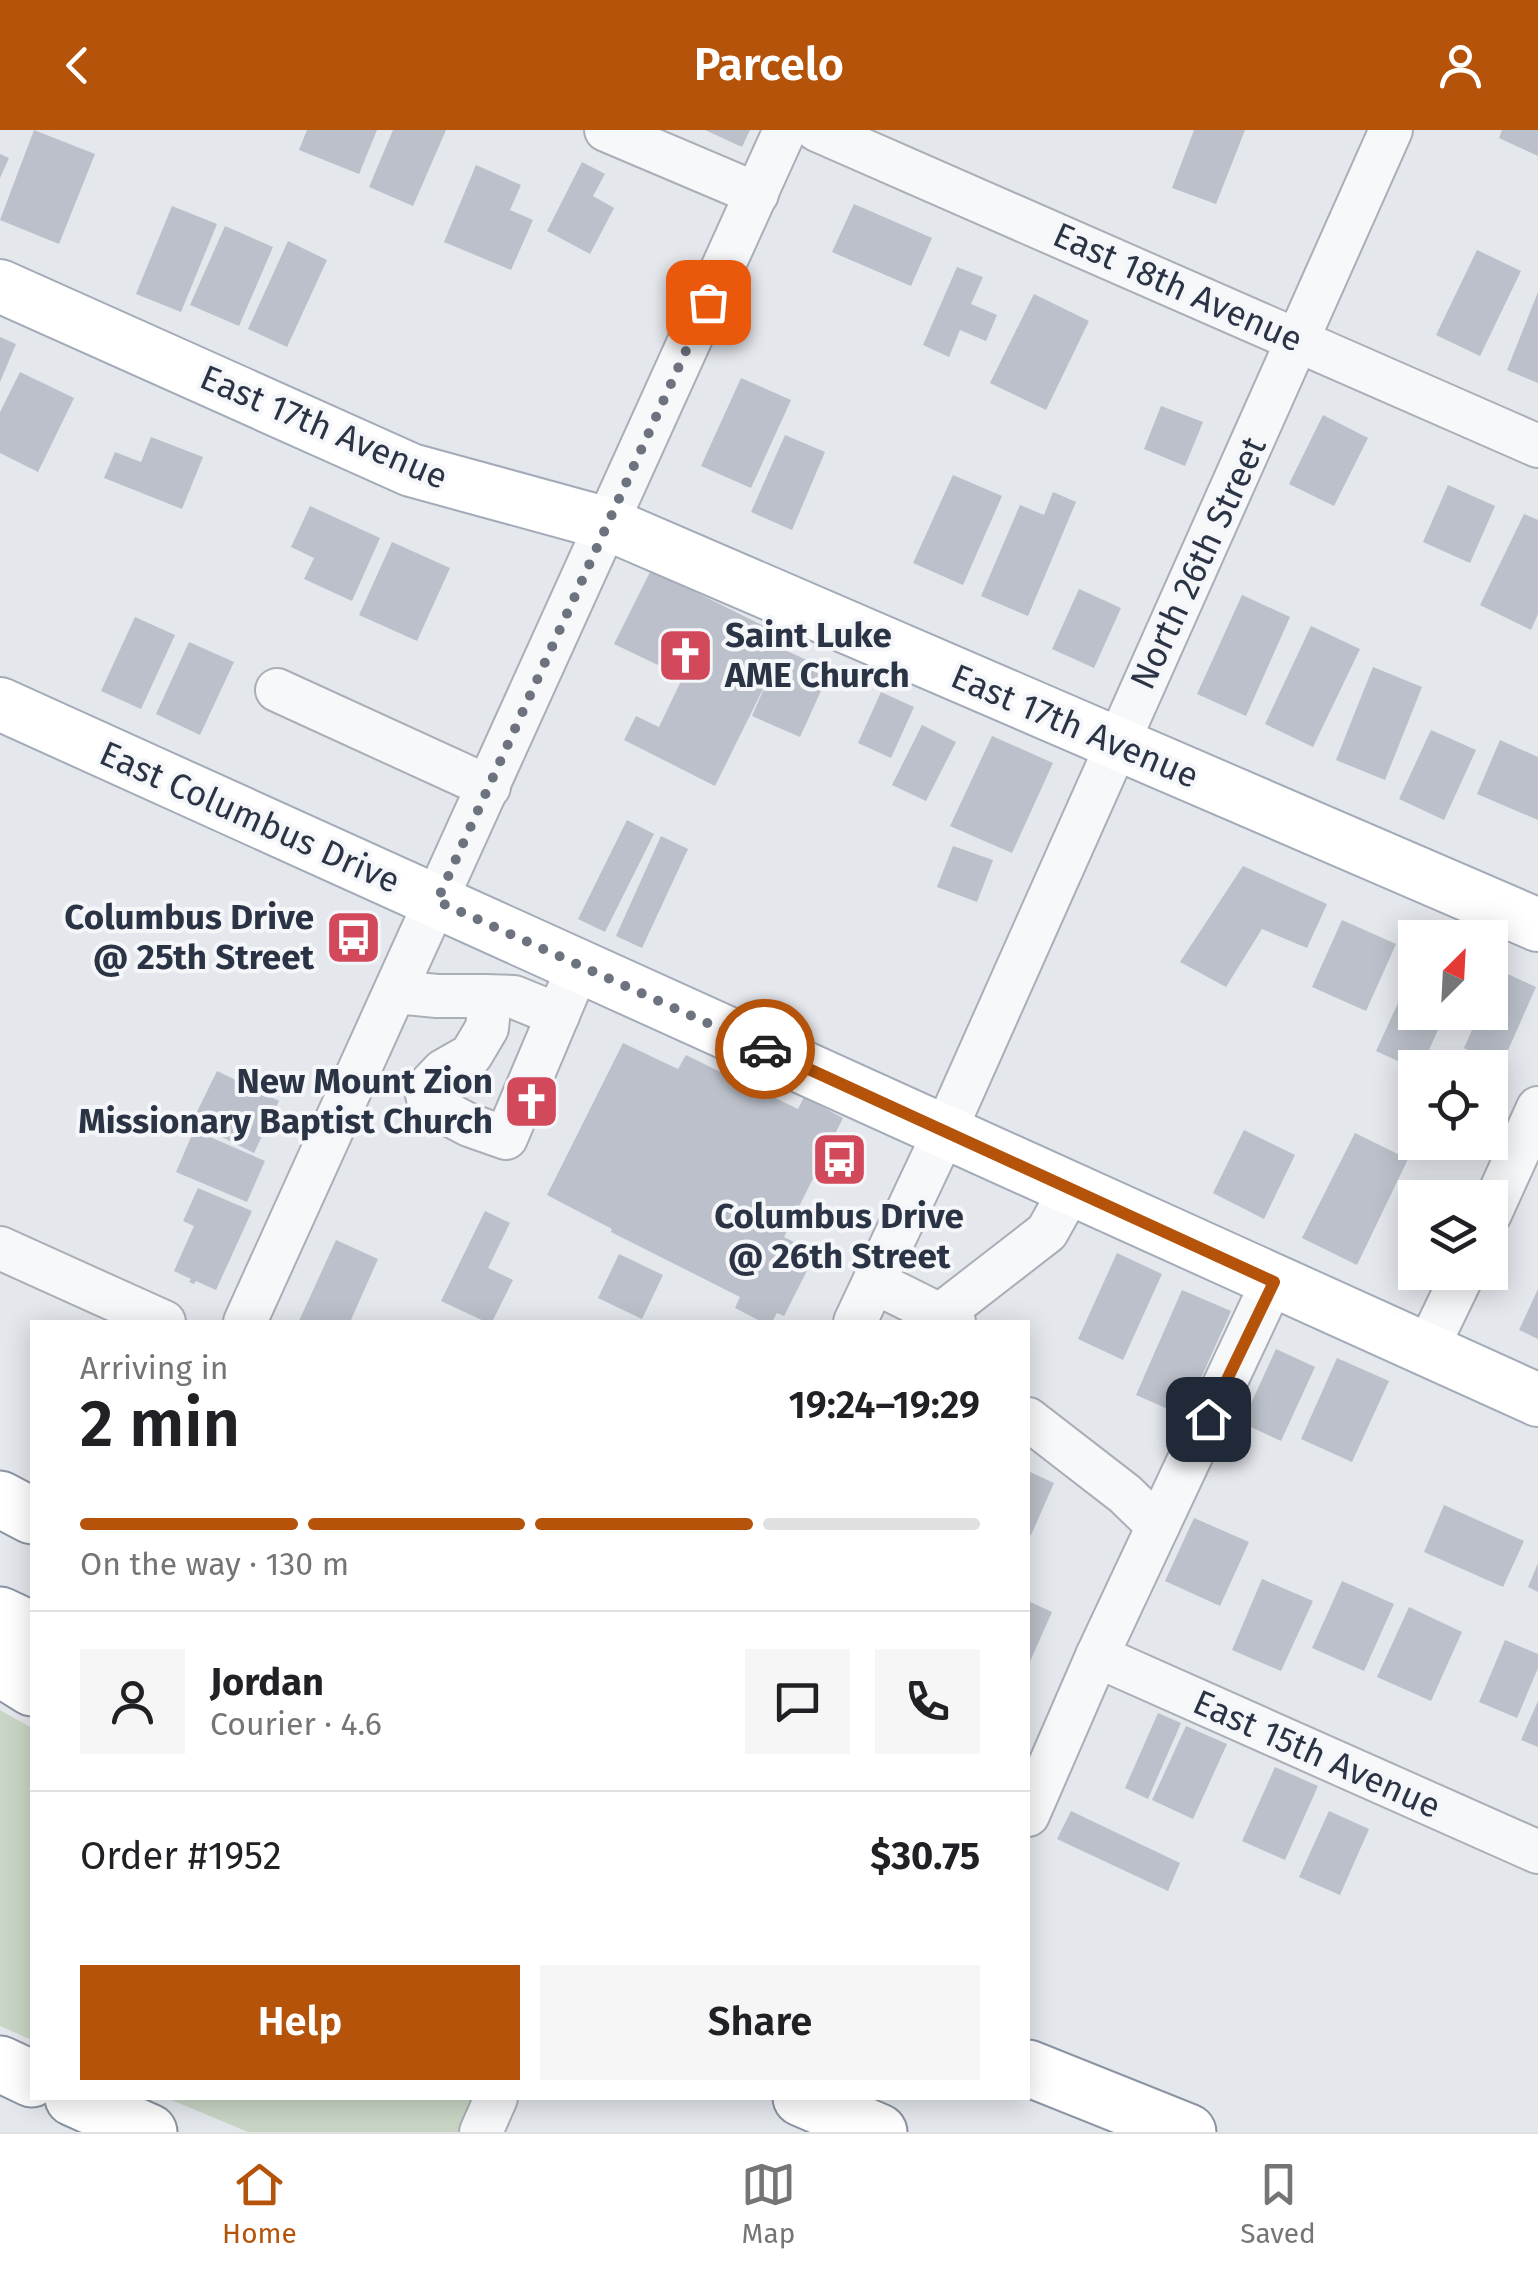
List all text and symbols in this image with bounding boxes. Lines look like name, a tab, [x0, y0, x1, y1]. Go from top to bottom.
icon: back	[50, 38, 105, 93]
text: Parcelo	[694, 38, 844, 92]
icon: person	[1433, 38, 1488, 93]
street label: East 18th Avenue	[1047, 213, 1309, 361]
pin	[666, 260, 751, 345]
icon: bag	[681, 275, 736, 330]
street label: East 17th Avenue	[194, 356, 454, 498]
street label: North 26th Street	[1121, 430, 1275, 696]
place label: Saint Luke AME Church	[724, 614, 910, 696]
church icon: Saint Luke AME Church	[656, 625, 716, 685]
street label: East 17th Avenue	[945, 655, 1205, 797]
street label: East Columbus Drive	[93, 732, 407, 902]
place label: Columbus Drive @ 25th Street	[64, 896, 314, 978]
bus stop icon: Columbus Drive @ 25th Street	[323, 907, 383, 967]
north arrow	[1398, 920, 1508, 1030]
map controls	[1398, 920, 1508, 1290]
courier	[715, 999, 815, 1099]
icon: car	[738, 1022, 793, 1077]
button: locate	[1398, 1050, 1508, 1160]
place label: New Mount Zion Missionary Baptist Church	[78, 1060, 493, 1142]
church icon: New Mount Zion Missionary Baptist Church	[502, 1071, 562, 1131]
bus stop icon: Columbus Drive @ 26th Street	[809, 1130, 869, 1190]
button: layers	[1398, 1180, 1508, 1290]
place label: Columbus Drive @ 26th Street	[714, 1195, 964, 1277]
text: Arriving in	[80, 1349, 228, 1387]
pin	[1166, 1377, 1251, 1462]
text: 19:24–19:29	[788, 1382, 980, 1428]
text: 2 min	[80, 1385, 240, 1463]
icon: home	[1181, 1392, 1236, 1447]
text: On the way · 130 m	[80, 1545, 349, 1583]
button: person	[80, 1649, 185, 1754]
button: chat	[745, 1649, 850, 1754]
button: phone	[875, 1649, 980, 1754]
text: Jordan	[210, 1659, 324, 1705]
street label: East 15th Avenue	[1187, 1681, 1447, 1827]
text: Courier · 4.6	[210, 1705, 382, 1743]
text: Order #1952	[80, 1833, 281, 1879]
text: $30.75	[870, 1833, 980, 1879]
button: Help	[80, 1965, 520, 2080]
button: Share	[540, 1965, 980, 2080]
tab: Home	[222, 2157, 297, 2250]
tab: Map	[741, 2157, 796, 2250]
tab: Saved	[1240, 2157, 1316, 2250]

